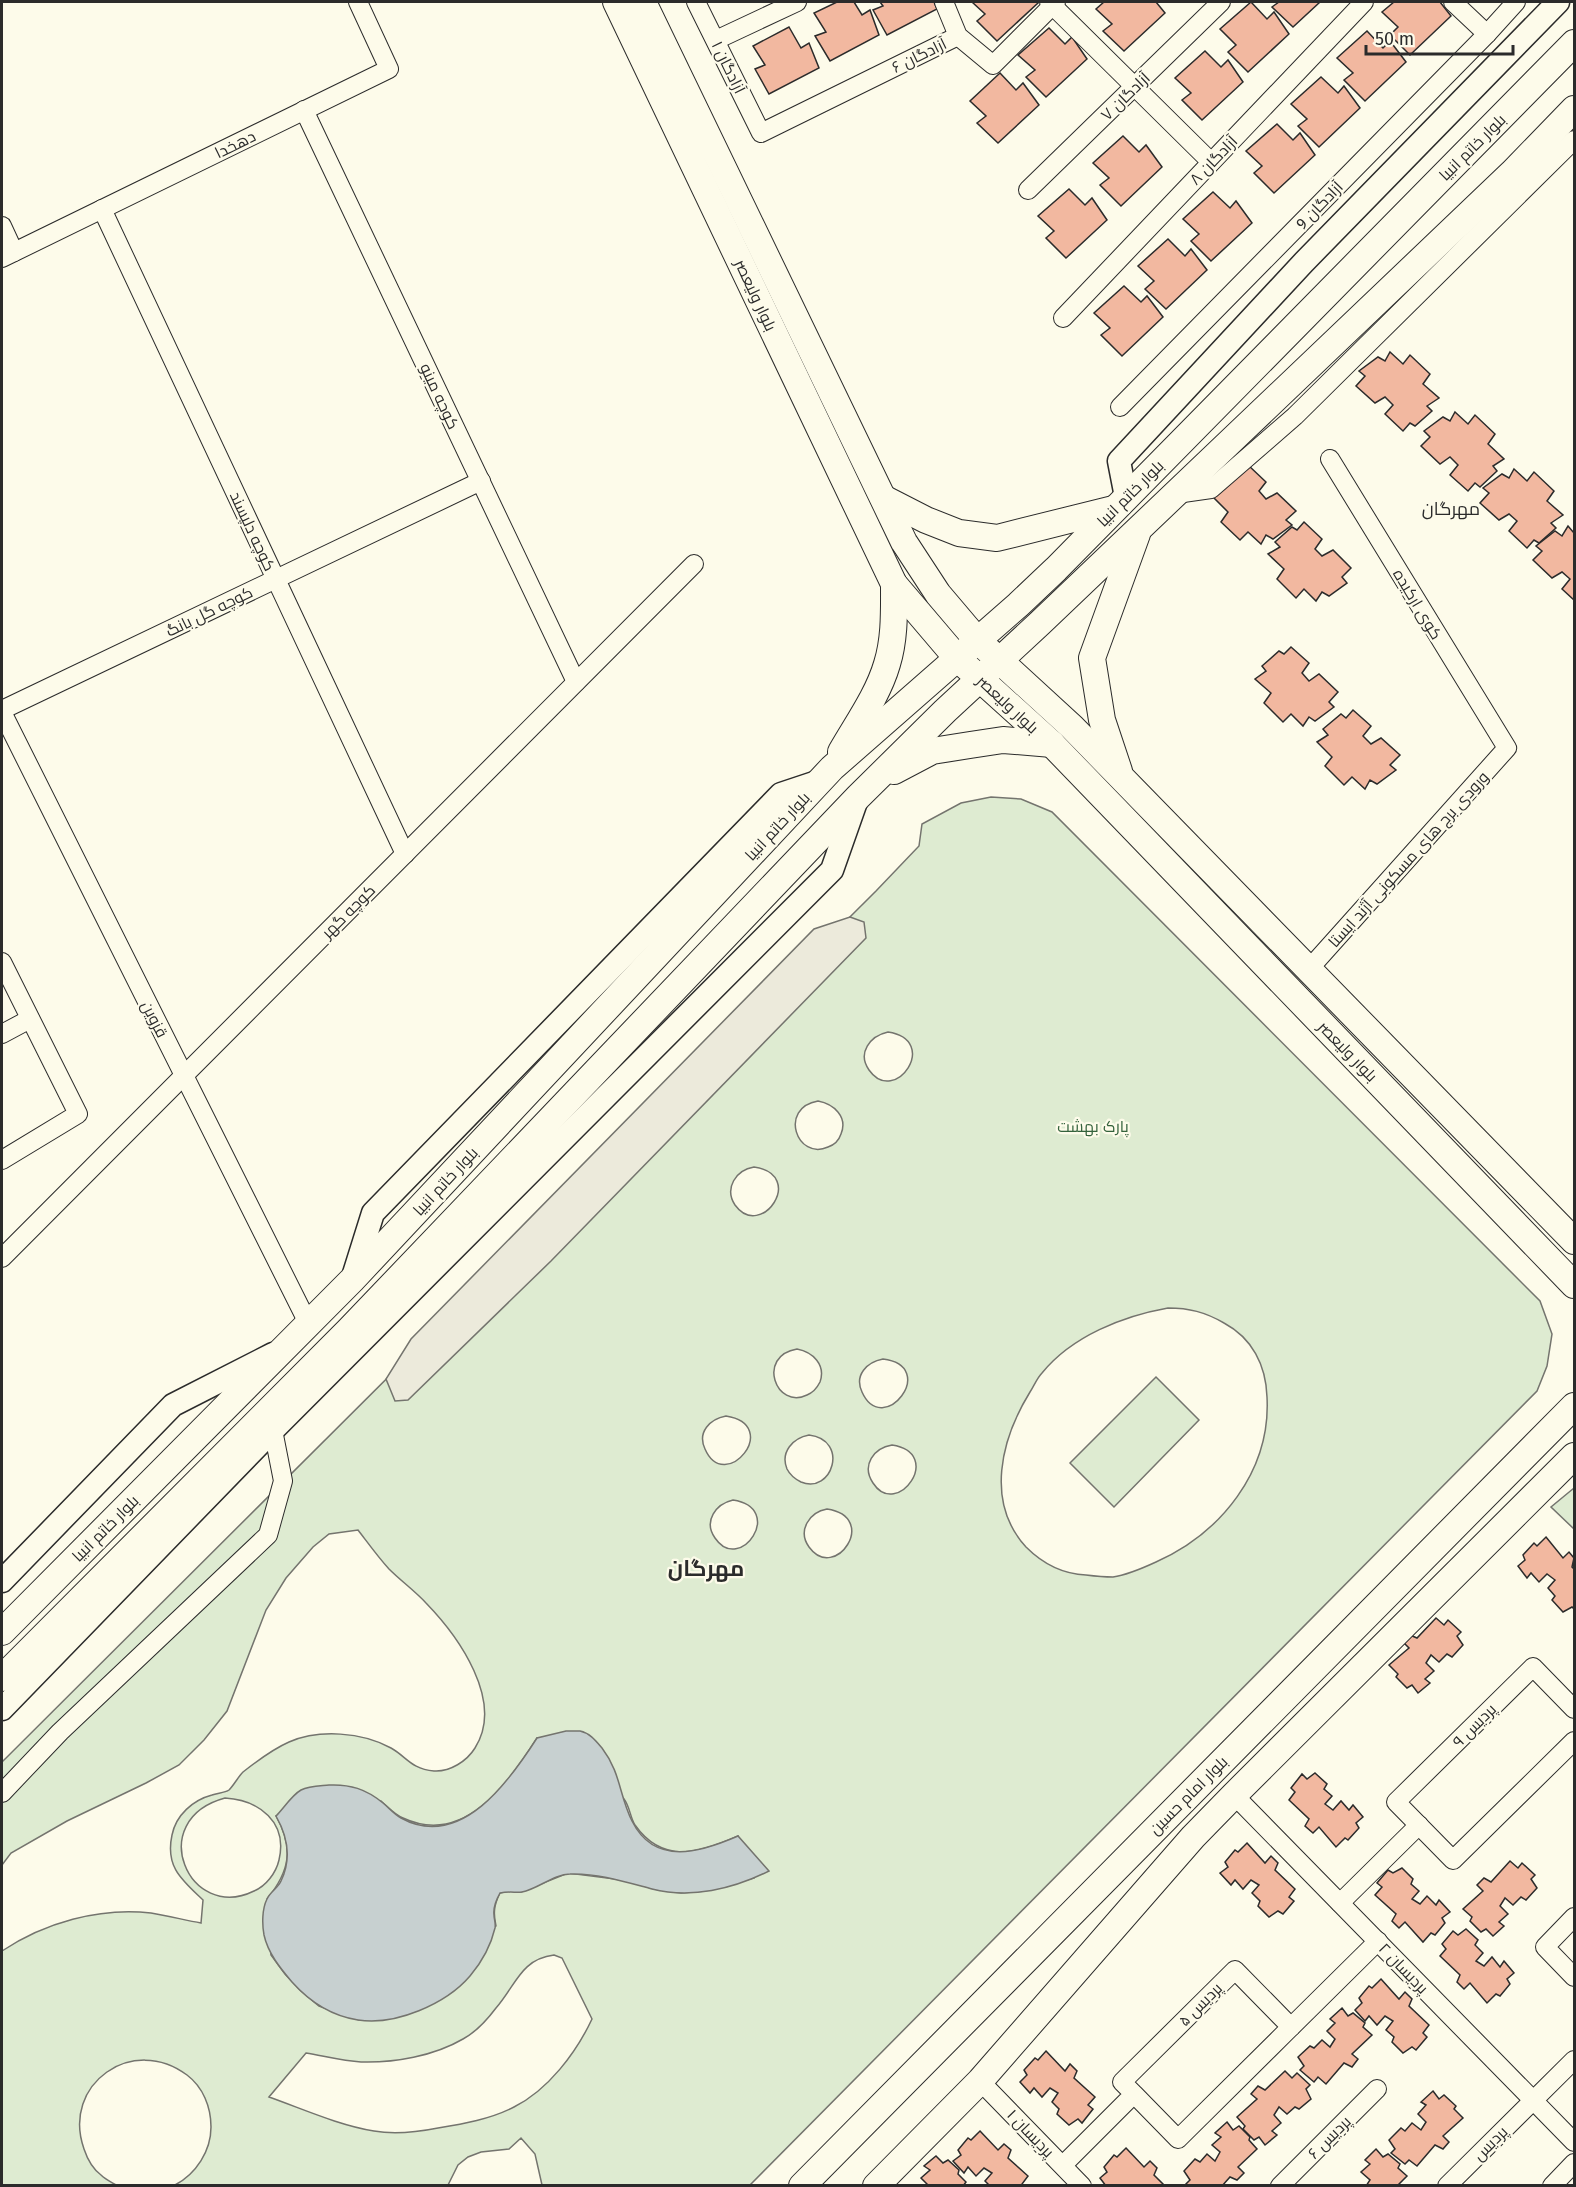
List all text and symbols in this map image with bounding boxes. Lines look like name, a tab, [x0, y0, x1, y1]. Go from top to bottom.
scale bar	[1366, 18, 1513, 56]
text: 50 m	[1375, 28, 1414, 50]
street label: آزادگان ۶	[889, 34, 951, 78]
street label: آزادگان ۱	[707, 38, 750, 98]
street label: آزادگان ۷	[1097, 68, 1155, 125]
street label: بلوار خاتم انبیا	[1435, 110, 1511, 186]
street label: دهخدا	[212, 126, 259, 162]
street label: آزادگان ۸	[1185, 131, 1243, 190]
street label: آزادگان 9	[1292, 177, 1348, 234]
street label: بلوار ولیعصر	[730, 255, 780, 334]
street label: کوچه مینو	[414, 360, 463, 433]
street label: بلوار خاتم انبیا	[1093, 456, 1169, 532]
street label: کوچه دلپسند	[224, 488, 279, 575]
district label: مهرگان	[1422, 498, 1480, 520]
street label: کوی ارکیده	[1388, 566, 1446, 644]
street label: کوچه گل بانگ	[163, 582, 257, 642]
street label: بلوار ولیعصر	[972, 670, 1042, 738]
street label: ورودی برج های مسکونی آژند ایستا	[1324, 767, 1494, 953]
street label: بلوار خاتم انبیا	[741, 788, 815, 866]
street label: کوچه گهر	[317, 881, 380, 944]
street label: قزوین	[136, 998, 172, 1041]
street label: بلوار ولیعصر	[1313, 1016, 1381, 1086]
park label: پارک بهشت	[1057, 1117, 1130, 1138]
street label: بلوار خاتم انبیا	[409, 1143, 483, 1221]
street label: بلوار خاتم انبیا	[68, 1491, 144, 1567]
district label: مهرگان	[668, 1555, 744, 1582]
street label: پردیس ۹	[1449, 1699, 1502, 1752]
street label: بلوار امام حسین	[1145, 1752, 1233, 1840]
street label: پردیسان ۲	[1374, 1939, 1433, 1999]
street label: پردیس ۵	[1175, 1978, 1228, 2032]
street label: پردیسان ۱	[1002, 2105, 1059, 2163]
street label: پردیس ۶	[1304, 2111, 1357, 2164]
street label: پردیس	[1469, 2122, 1514, 2166]

